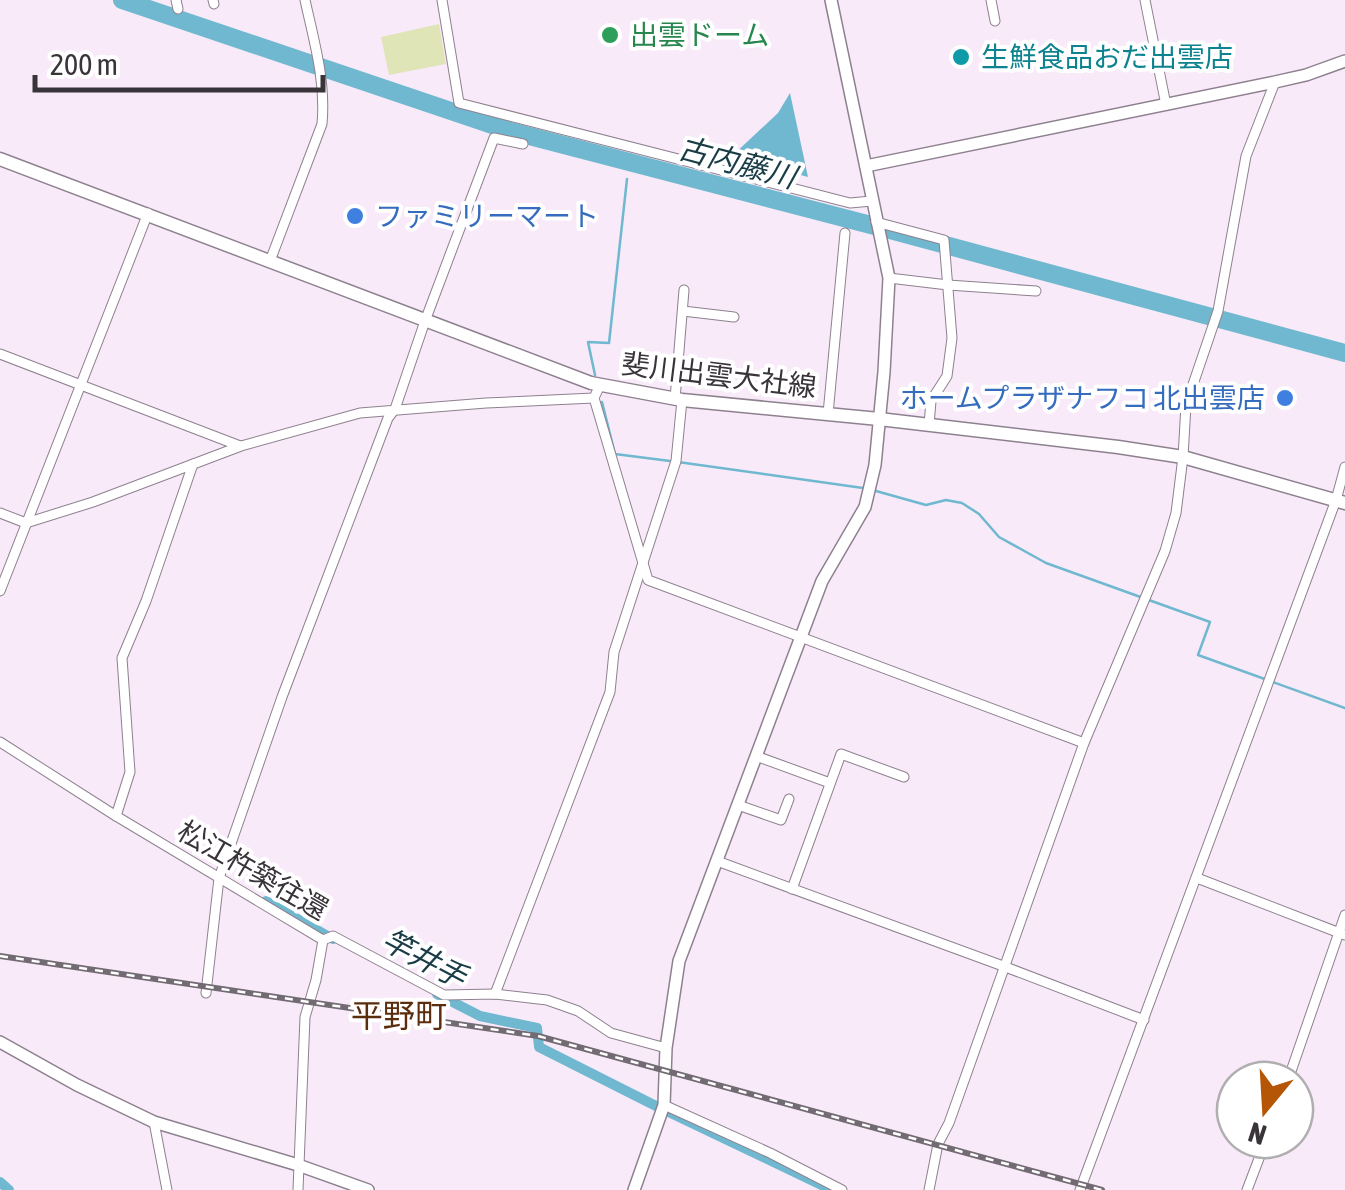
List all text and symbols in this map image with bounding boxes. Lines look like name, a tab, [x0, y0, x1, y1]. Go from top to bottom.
place label: 出雲ドーム	[630, 19, 769, 51]
marker: 出雲ドーム	[599, 24, 621, 46]
scale bar	[35, 30, 322, 92]
place label: 生鮮食品おだ出雲店	[981, 41, 1233, 73]
marker: 生鮮食品おだ出雲店	[950, 46, 972, 68]
text: 200 m	[50, 47, 118, 81]
water label: 古内藤川	[675, 130, 803, 195]
place label: ファミリーマート	[375, 200, 599, 232]
marker: ファミリーマート	[344, 205, 366, 227]
street label: 斐川出雲大社線	[620, 347, 818, 403]
place label: ホームプラザナフコ 北出雲店	[900, 382, 1265, 414]
marker: ホームプラザナフコ 北出雲店	[1274, 387, 1296, 409]
street label: 松江杵築往還	[172, 814, 334, 926]
water label: 竿井手	[377, 922, 474, 995]
district label: 平野町	[351, 997, 447, 1034]
north arrow	[1215, 1060, 1315, 1160]
text: N	[1244, 1116, 1270, 1152]

